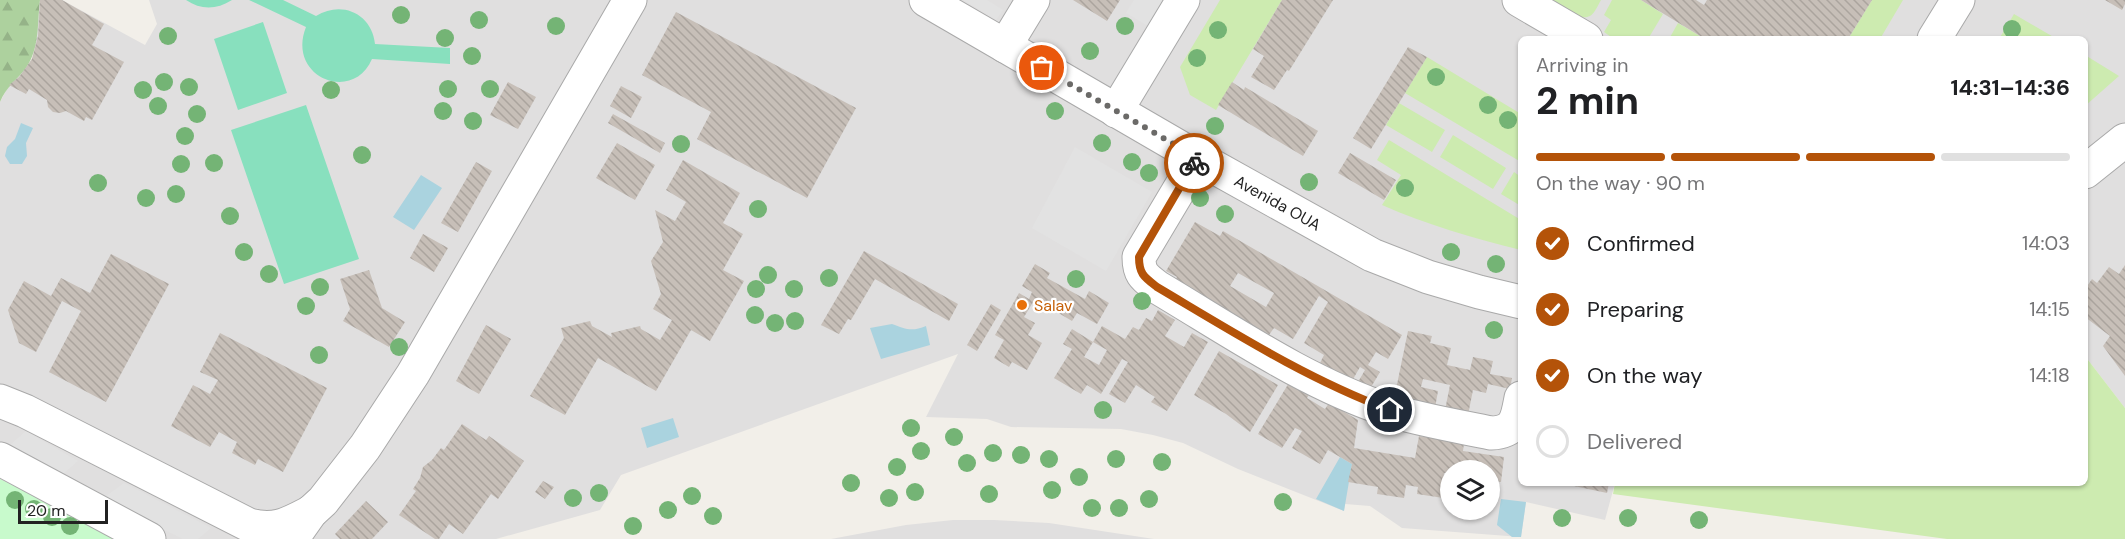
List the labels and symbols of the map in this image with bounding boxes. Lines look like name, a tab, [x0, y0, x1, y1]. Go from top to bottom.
pin	[1016, 42, 1067, 93]
courier	[1164, 133, 1224, 193]
street label: Avenida OUA	[1231, 170, 1325, 236]
place label: Salav	[1034, 295, 1073, 316]
marker: Salav	[1015, 298, 1029, 312]
pin	[1364, 384, 1415, 435]
scale bar	[18, 497, 108, 524]

